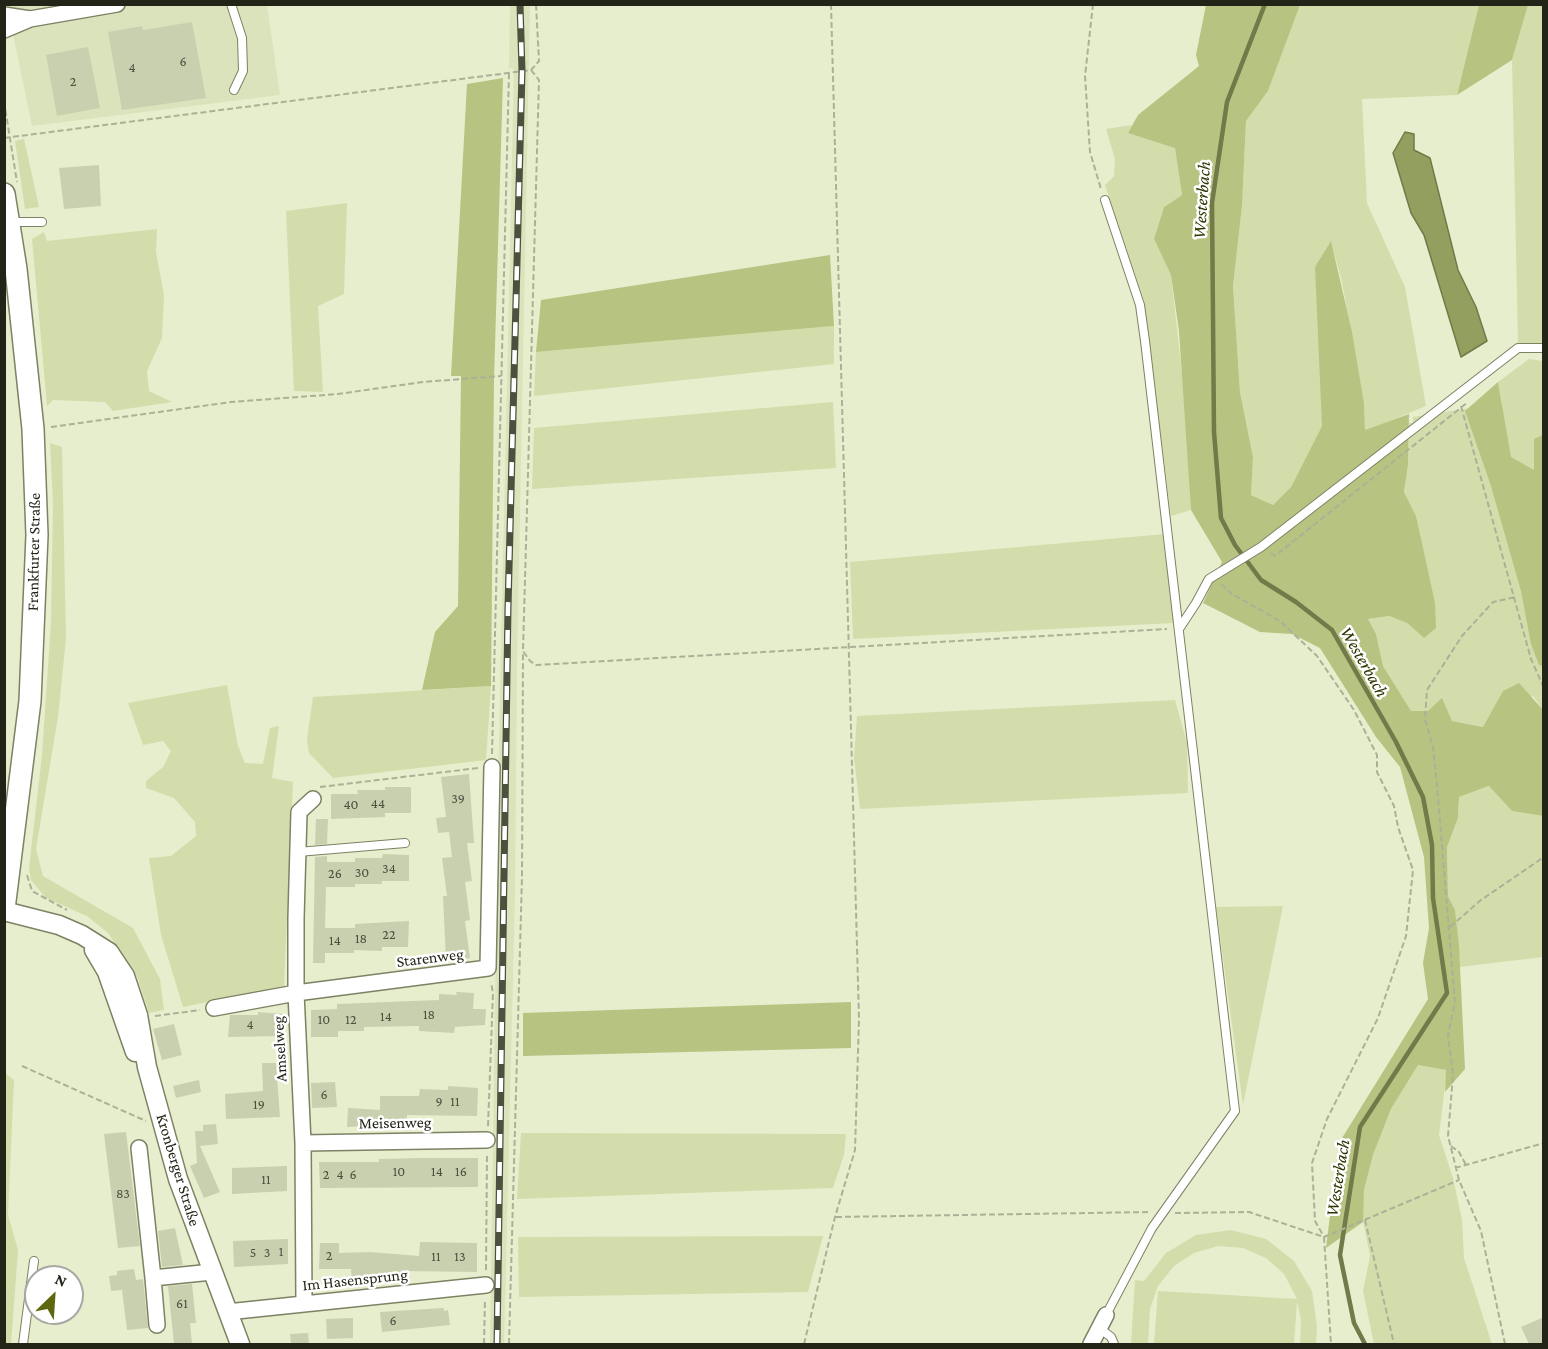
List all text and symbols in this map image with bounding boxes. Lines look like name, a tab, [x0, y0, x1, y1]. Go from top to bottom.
house number: 6	[179, 54, 187, 70]
house number: 4	[128, 60, 136, 76]
house number: 2	[70, 74, 76, 90]
water label: Westerbach	[1189, 160, 1215, 240]
street label: Frankfurter Straße	[23, 493, 45, 611]
water label: Westerbach	[1335, 623, 1393, 701]
house number: 39	[451, 791, 465, 807]
house number: 44	[371, 796, 385, 812]
house number: 40	[343, 797, 359, 813]
house number: 34	[382, 861, 396, 877]
house number: 30	[355, 865, 369, 881]
house number: 26	[328, 866, 342, 882]
house number: 22	[382, 927, 396, 943]
house number: 18	[355, 931, 367, 947]
house number: 14	[329, 933, 341, 949]
street label: Starenweg	[395, 944, 465, 972]
house number: 18	[423, 1007, 435, 1023]
house number: 14	[380, 1009, 392, 1025]
house number: 10	[318, 1012, 330, 1028]
house number: 12	[345, 1012, 357, 1028]
street label: Amselweg	[269, 1016, 291, 1082]
house number: 4	[246, 1017, 254, 1033]
house number: 6	[320, 1087, 328, 1103]
house number: 9	[435, 1094, 443, 1110]
house number: 11	[450, 1094, 460, 1110]
house number: 19	[253, 1097, 265, 1113]
street label: Kronberger Straße	[152, 1111, 204, 1229]
street label: Meisenweg	[358, 1113, 432, 1133]
water label: Westerbach	[1321, 1138, 1355, 1218]
house number: 10	[393, 1164, 405, 1180]
house number: 14	[431, 1164, 443, 1180]
house number: 16	[455, 1164, 467, 1180]
house number: 2	[323, 1167, 329, 1183]
house number: 4	[336, 1167, 344, 1183]
house number: 6	[349, 1167, 357, 1183]
house number: 11	[261, 1172, 271, 1188]
house number: 83	[116, 1186, 130, 1202]
house number: 1	[279, 1244, 283, 1260]
house number: 5	[250, 1245, 256, 1261]
house number: 3	[264, 1245, 270, 1261]
house number: 2	[326, 1248, 332, 1264]
house number: 11	[431, 1249, 441, 1265]
house number: 13	[454, 1249, 466, 1265]
north arrow	[24, 1265, 84, 1325]
street label: Im Hasensprung	[301, 1265, 409, 1295]
text: N	[52, 1270, 70, 1290]
house number: 61	[176, 1296, 188, 1312]
house number: 6	[389, 1313, 397, 1329]

